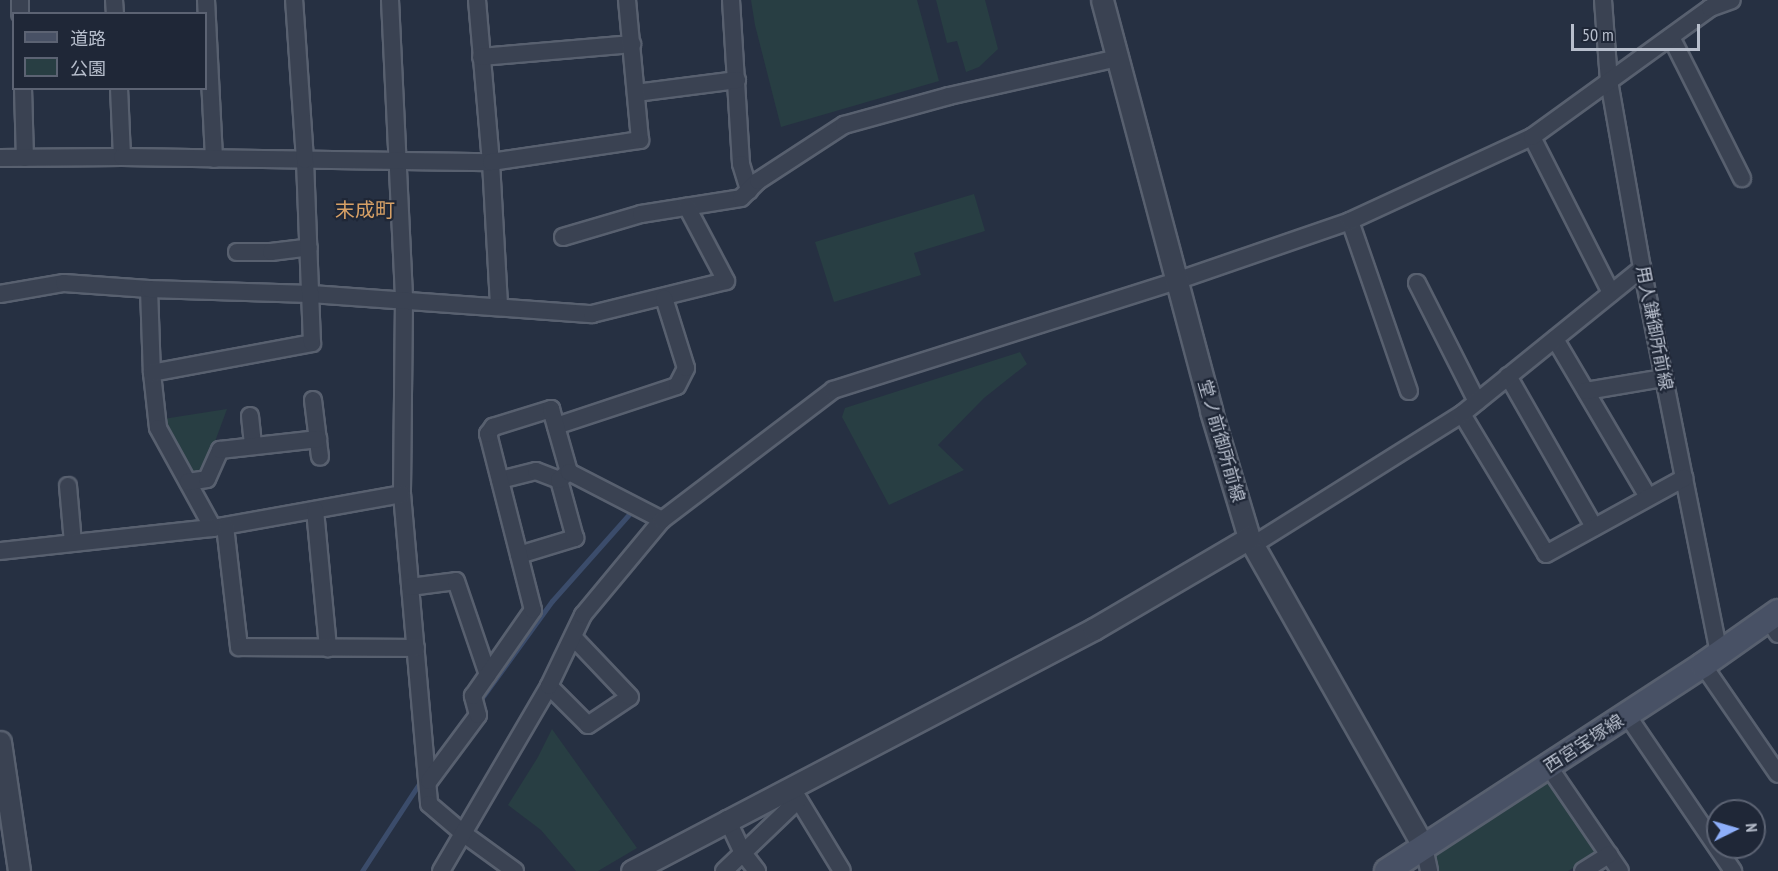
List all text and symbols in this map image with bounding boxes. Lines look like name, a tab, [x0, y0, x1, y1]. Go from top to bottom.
legend	[12, 12, 207, 90]
scale bar	[1574, 12, 1703, 50]
text: 50 m	[1582, 23, 1614, 46]
text: 道路	[70, 27, 106, 50]
text: 公園	[70, 57, 106, 80]
district label: 末成町	[335, 198, 395, 222]
street label: 用人鎌御所前線	[1631, 264, 1677, 392]
street label: 堂ノ前御所前線	[1193, 377, 1249, 505]
street label: 西宮宝塚線	[1540, 710, 1628, 778]
north arrow	[1706, 799, 1766, 859]
text: N	[1742, 822, 1762, 833]

